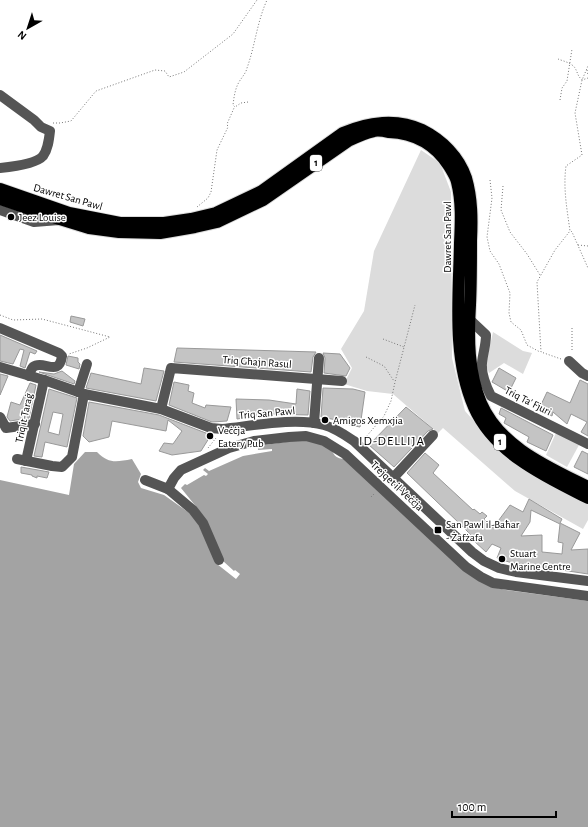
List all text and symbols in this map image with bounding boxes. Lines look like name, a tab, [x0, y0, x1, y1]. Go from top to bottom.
north arrow	[8, 8, 48, 48]
text: N	[16, 29, 28, 42]
road number: 1	[310, 155, 322, 171]
street label: Dawret San Pawl	[32, 182, 104, 212]
street label: Dawret San Pawl	[442, 201, 453, 273]
marker: Jeez Louise	[6, 212, 16, 222]
place label: Jeez Louise	[19, 212, 66, 223]
street label: Triq Għajn Rasul	[222, 354, 292, 370]
street label: Triq Ta' Fjuri	[503, 385, 553, 417]
street label: Triq it-Taraġ	[13, 392, 35, 444]
street label: Triq San Pawl	[238, 405, 296, 421]
marker: Amigos Xemxjia	[320, 415, 330, 425]
place label: Amigos Xemxjia	[333, 415, 403, 426]
place label: Veċċja Eatery Pub	[218, 425, 264, 449]
marker: Veċċja Eatery Pub	[205, 431, 215, 441]
road number: 1	[494, 434, 506, 450]
district label: ID-DELLIJA	[359, 435, 425, 448]
street label: Trejqet il-Veċċja	[369, 459, 425, 513]
place label: San Pawl il-Baħar - Żafżafa	[446, 519, 520, 543]
marker: San Pawl il-Baħar - Żafżafa	[433, 525, 443, 535]
place label: Stuart Marine Centre	[510, 548, 571, 572]
marker: Stuart Marine Centre	[497, 554, 507, 564]
scale bar	[452, 793, 556, 819]
text: 100 m	[458, 801, 486, 813]

